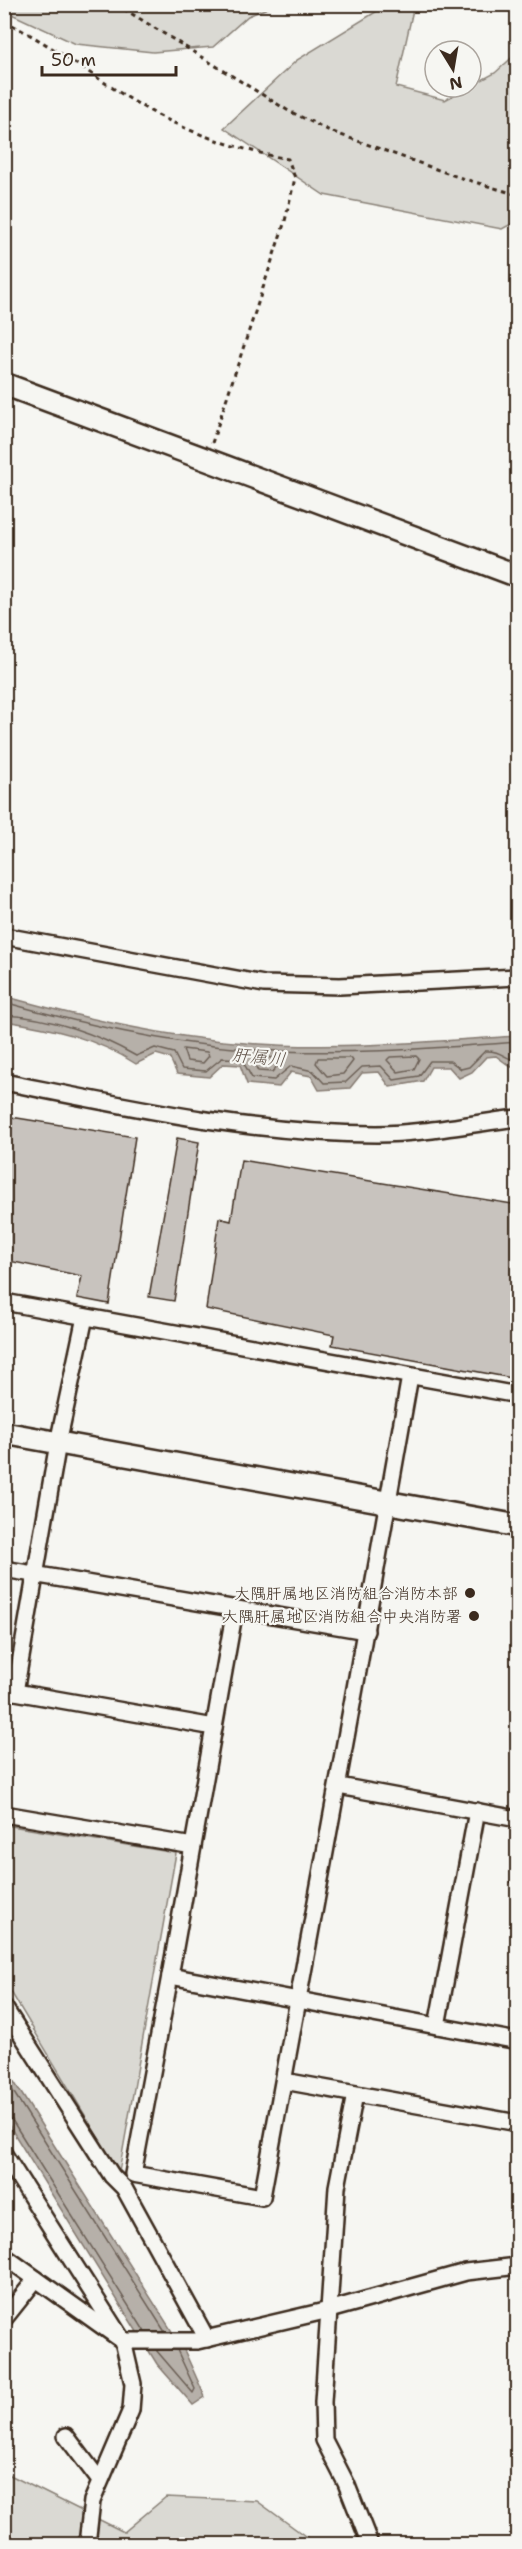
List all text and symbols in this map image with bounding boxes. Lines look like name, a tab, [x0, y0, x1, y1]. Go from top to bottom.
scale bar	[42, 39, 176, 77]
north arrow	[423, 39, 483, 99]
text: 50 m	[51, 48, 96, 72]
text: N	[448, 72, 464, 95]
water label: 肝属川	[231, 1042, 287, 1072]
place label: 大隅肝属地区消防組合消防本部	[234, 1583, 458, 1604]
marker: 大隅肝属地区消防組合消防本部	[463, 1586, 477, 1600]
place label: 大隅肝属地区消防組合中央消防署	[222, 1606, 462, 1627]
marker: 大隅肝属地区消防組合中央消防署	[467, 1609, 481, 1623]

